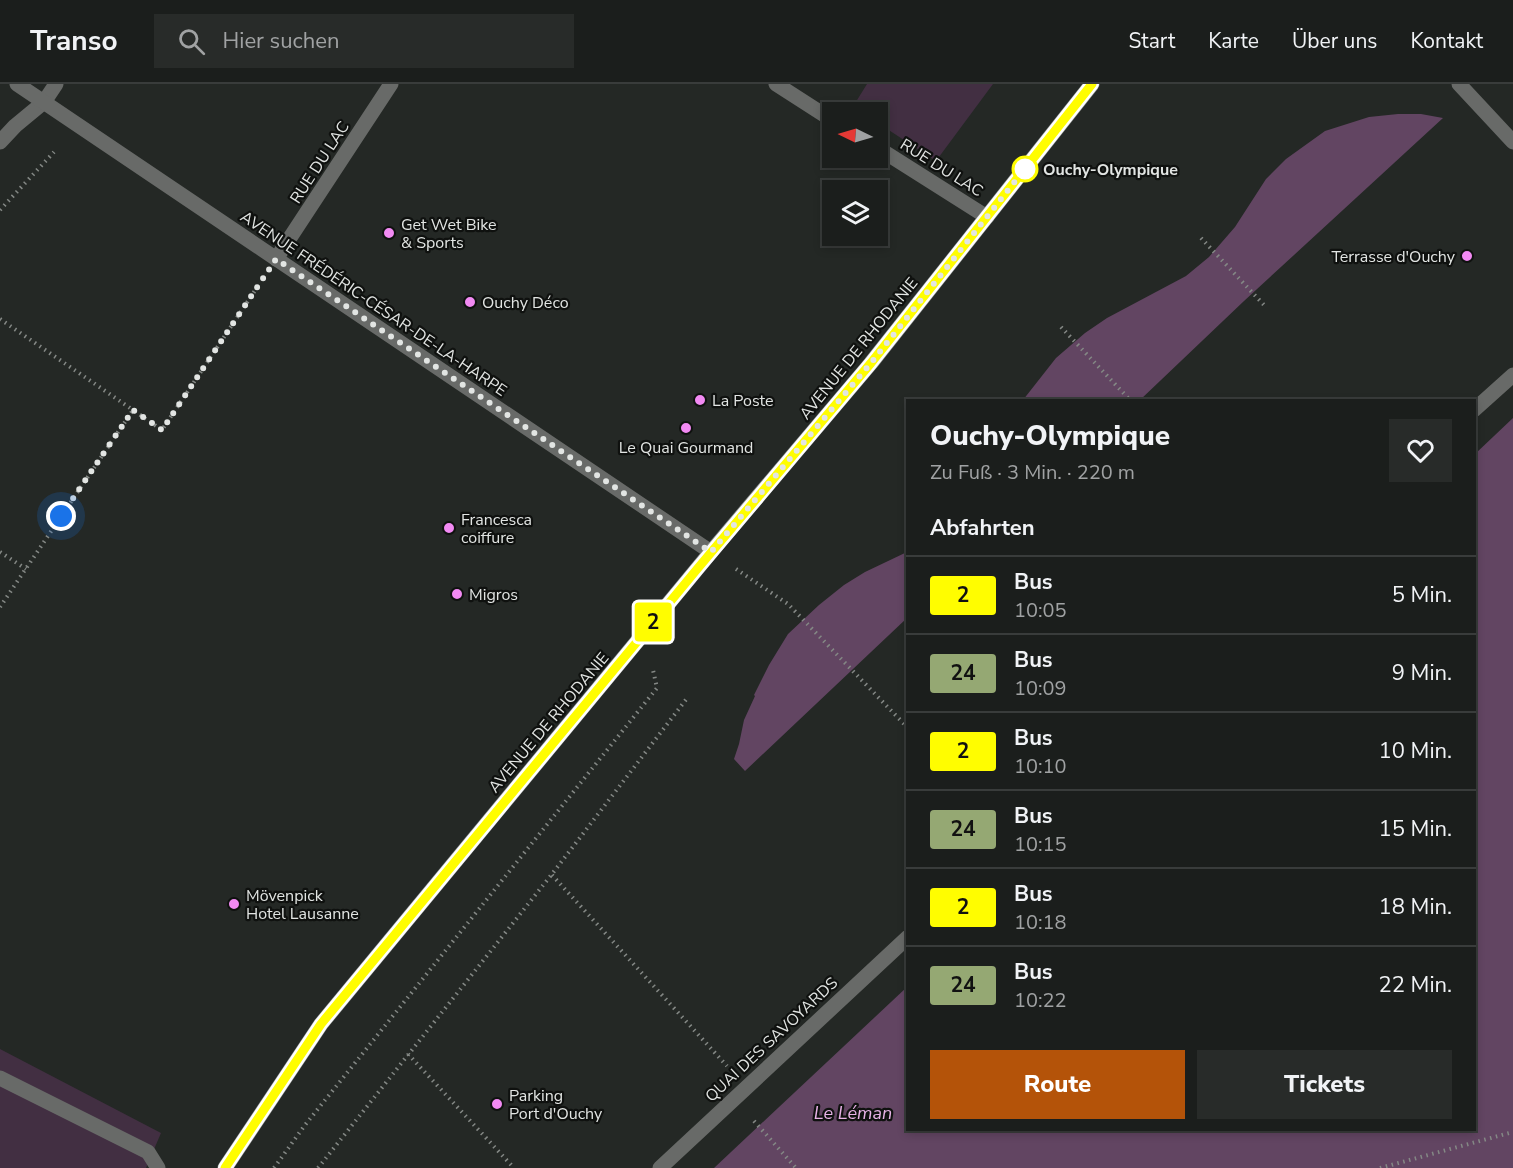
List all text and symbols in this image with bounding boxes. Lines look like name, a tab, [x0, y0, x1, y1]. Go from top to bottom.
search box	[154, 14, 574, 68]
text: Transo	[30, 22, 118, 60]
icon: search	[175, 25, 208, 58]
text: Hier suchen	[223, 26, 339, 56]
text: Start	[1128, 27, 1175, 55]
text: Karte	[1208, 27, 1259, 55]
text: Über uns	[1292, 27, 1377, 55]
text: Kontakt	[1410, 27, 1483, 55]
north arrow	[822, 102, 888, 168]
map controls	[822, 102, 888, 246]
street label: RUE DU LAC	[285, 117, 355, 208]
street label: RUE DU LAC	[896, 134, 987, 202]
marker: Ouchy-Olympique	[1012, 156, 1038, 182]
place label: Ouchy-Olympique	[1043, 159, 1178, 181]
button: layers	[822, 180, 888, 246]
street label: AVENUE FRÉDÉRIC-CÉSAR-DE-LA-HARPE	[236, 206, 511, 402]
place label: Get Wet Bike & Sports	[401, 214, 497, 254]
marker: Get Wet Bike & Sports	[382, 226, 396, 240]
place label: Terrasse d'Ouchy	[1331, 246, 1456, 268]
marker: Terrasse d'Ouchy	[1460, 249, 1474, 263]
street label: AVENUE DE RHODANIE	[794, 273, 923, 424]
place label: Ouchy Déco	[482, 292, 569, 314]
marker: Ouchy Déco	[463, 295, 477, 309]
place label: La Poste	[712, 390, 774, 412]
marker: La Poste	[693, 393, 707, 407]
text: Ouchy-Olympique	[930, 417, 1170, 455]
button: heart	[1389, 419, 1452, 482]
marker: Le Quai Gourmand	[679, 421, 693, 435]
place label: Le Quai Gourmand	[619, 437, 753, 459]
text: Zu Fuß · 3 Min. · 220 m	[930, 459, 1135, 486]
your location	[46, 501, 76, 531]
place label: Francesca coiffure	[461, 509, 532, 549]
text: Abfahrten	[930, 513, 1035, 543]
marker: Francesca coiffure	[442, 521, 456, 535]
text: Bus	[1014, 567, 1053, 597]
text: 5 Min.	[1392, 580, 1452, 610]
text: 2	[957, 581, 969, 609]
place label: Migros	[469, 584, 518, 606]
marker: Migros	[450, 587, 464, 601]
text: 10:05	[1014, 597, 1067, 624]
line badge: 2	[634, 602, 672, 642]
text: 2	[647, 608, 659, 636]
text: Bus	[1014, 645, 1053, 675]
street label: AVENUE DE RHODANIE	[483, 648, 614, 798]
text: 9 Min.	[1392, 658, 1452, 688]
text: 24	[950, 659, 976, 687]
text: 10:09	[1014, 675, 1067, 702]
text: Bus	[1014, 723, 1053, 753]
text: 10 Min.	[1379, 736, 1452, 766]
text: 2	[957, 737, 969, 765]
text: 10:10	[1014, 753, 1067, 780]
text: Bus	[1014, 801, 1053, 831]
text: 15 Min.	[1379, 814, 1452, 844]
text: 24	[950, 815, 976, 843]
text: 10:15	[1014, 831, 1067, 858]
text: Bus	[1014, 879, 1053, 909]
place label: Mövenpick Hotel Lausanne	[246, 885, 359, 925]
text: 18 Min.	[1379, 892, 1452, 922]
text: 2	[957, 893, 969, 921]
marker: Mövenpick Hotel Lausanne	[227, 897, 241, 911]
text: 10:18	[1014, 909, 1067, 936]
text: Bus	[1014, 957, 1053, 987]
text: 22 Min.	[1379, 970, 1452, 1000]
text: 24	[950, 971, 976, 999]
street label: QUAI DES SAVOYARDS	[700, 972, 843, 1107]
text: 10:22	[1014, 987, 1067, 1014]
button: Route	[930, 1050, 1185, 1119]
button: Tickets	[1197, 1050, 1452, 1119]
place label: Parking Port d'Ouchy	[509, 1085, 603, 1125]
marker: Parking Port d'Ouchy	[490, 1097, 504, 1111]
water label: Le Léman	[814, 1101, 892, 1125]

